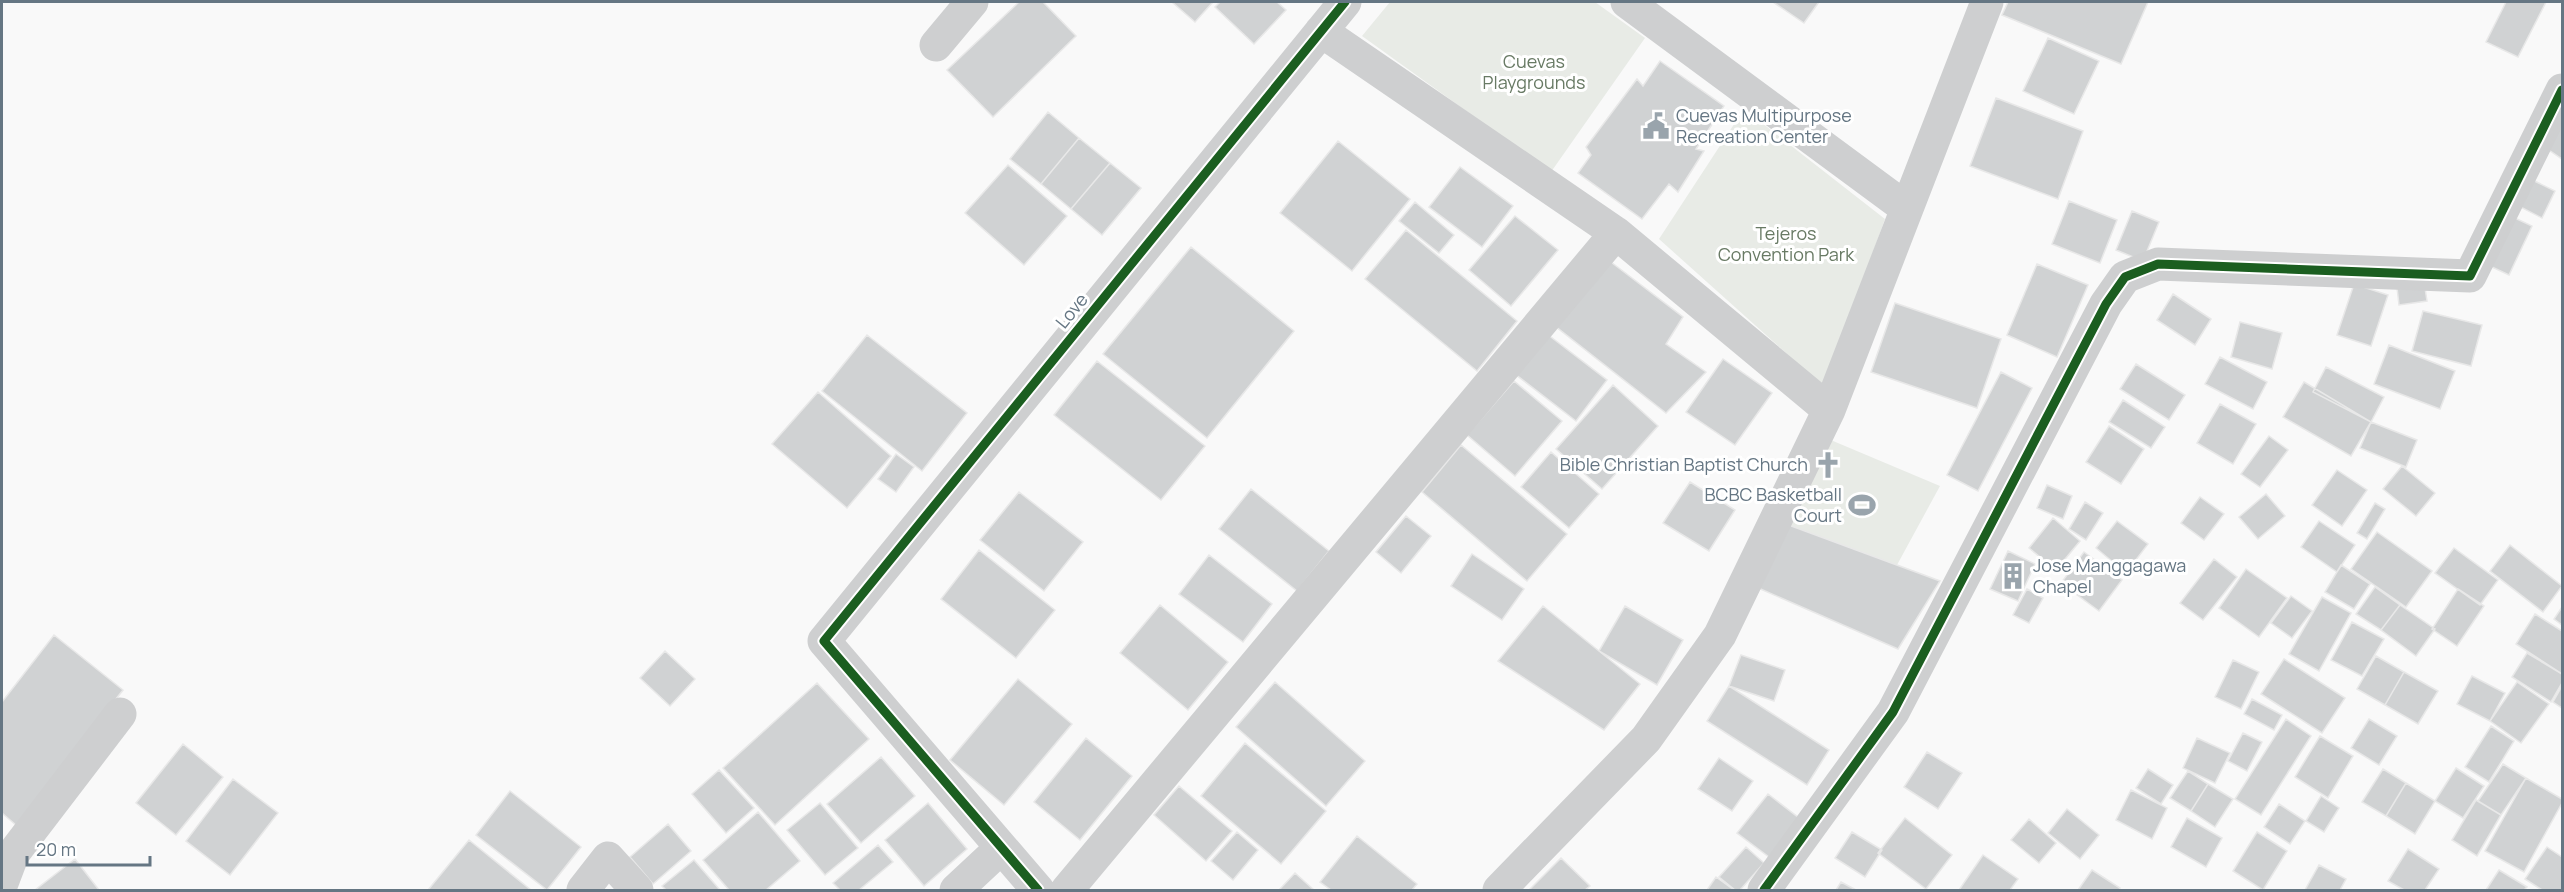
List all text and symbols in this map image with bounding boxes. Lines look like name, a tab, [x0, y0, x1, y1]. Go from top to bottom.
park label: Cuevas Playgrounds	[1483, 49, 1585, 94]
place label: Cuevas Multipurpose Recreation Center	[1676, 103, 1852, 148]
public building icon: Cuevas Multipurpose Recreation Center	[1641, 111, 1671, 141]
park label: Tejeros Convention Park	[1718, 221, 1855, 266]
street label: Love	[1050, 288, 1093, 333]
church icon: Bible Christian Baptist Church	[1813, 450, 1843, 480]
place label: Bible Christian Baptist Church	[1560, 452, 1808, 476]
place label: BCBC Basketball Court	[1705, 482, 1842, 527]
sports icon: BCBC Basketball Court	[1847, 490, 1877, 520]
place label: Jose Manggagawa Chapel	[2033, 553, 2186, 598]
building icon: Jose Manggagawa Chapel	[1998, 561, 2028, 591]
scale bar	[27, 829, 150, 867]
text: 20 m	[36, 837, 76, 861]

